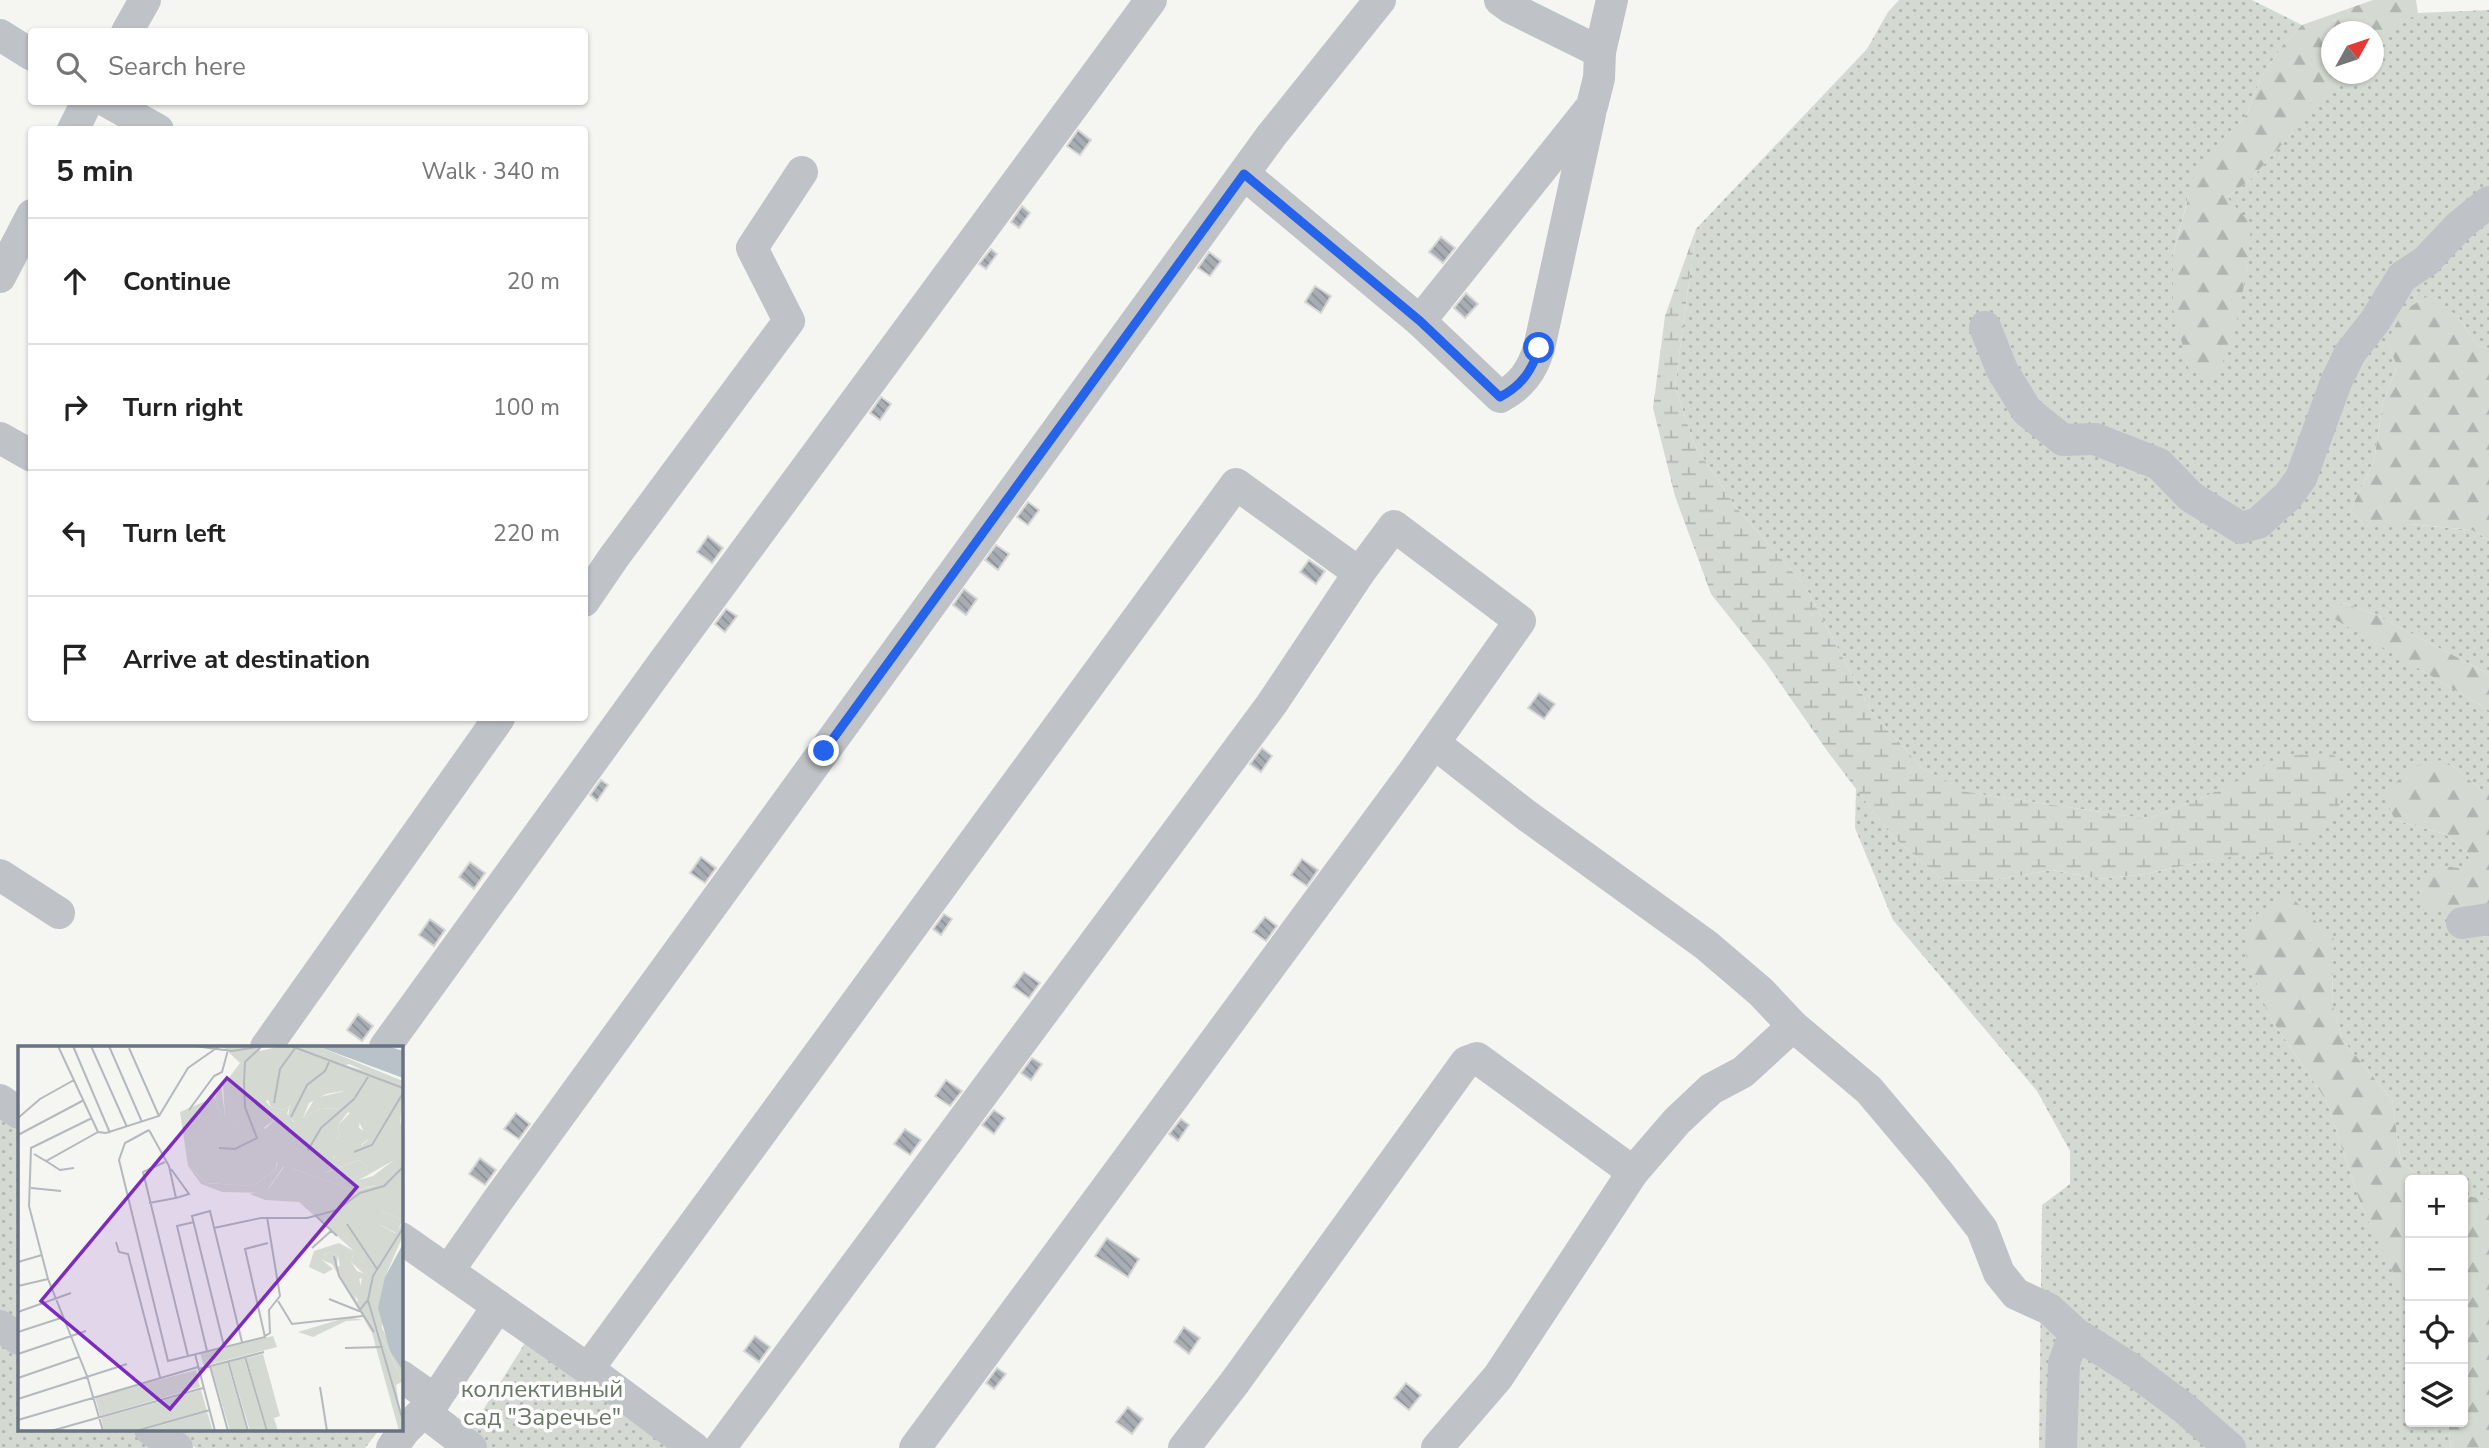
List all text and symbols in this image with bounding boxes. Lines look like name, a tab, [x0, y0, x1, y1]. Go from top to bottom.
north arrow	[2321, 21, 2384, 84]
search box	[28, 28, 588, 105]
icon: search	[52, 48, 90, 86]
text: Search here	[108, 49, 246, 84]
text: 5 min	[56, 151, 134, 192]
text: Walk · 340 m	[421, 156, 560, 187]
icon: ahead	[56, 262, 94, 300]
text: Continue	[123, 264, 231, 299]
text: 20 m	[507, 266, 560, 297]
route start	[1523, 332, 1554, 363]
icon: right	[56, 388, 94, 426]
text: Turn right	[123, 390, 242, 425]
text: 100 m	[493, 392, 560, 423]
icon: left	[56, 514, 94, 552]
text: Turn left	[123, 516, 226, 551]
text: 220 m	[493, 518, 560, 549]
icon: arrive	[56, 640, 94, 678]
text: Arrive at destination	[123, 642, 370, 677]
route end	[808, 735, 839, 766]
inset map	[18, 1046, 402, 1430]
map controls	[2405, 1175, 2468, 1427]
button: +	[2405, 1175, 2468, 1238]
button: −	[2405, 1238, 2468, 1301]
button: locate	[2405, 1301, 2468, 1364]
button: layers	[2405, 1364, 2468, 1427]
park label: коллективный сад "Заречье"	[461, 1373, 623, 1433]

